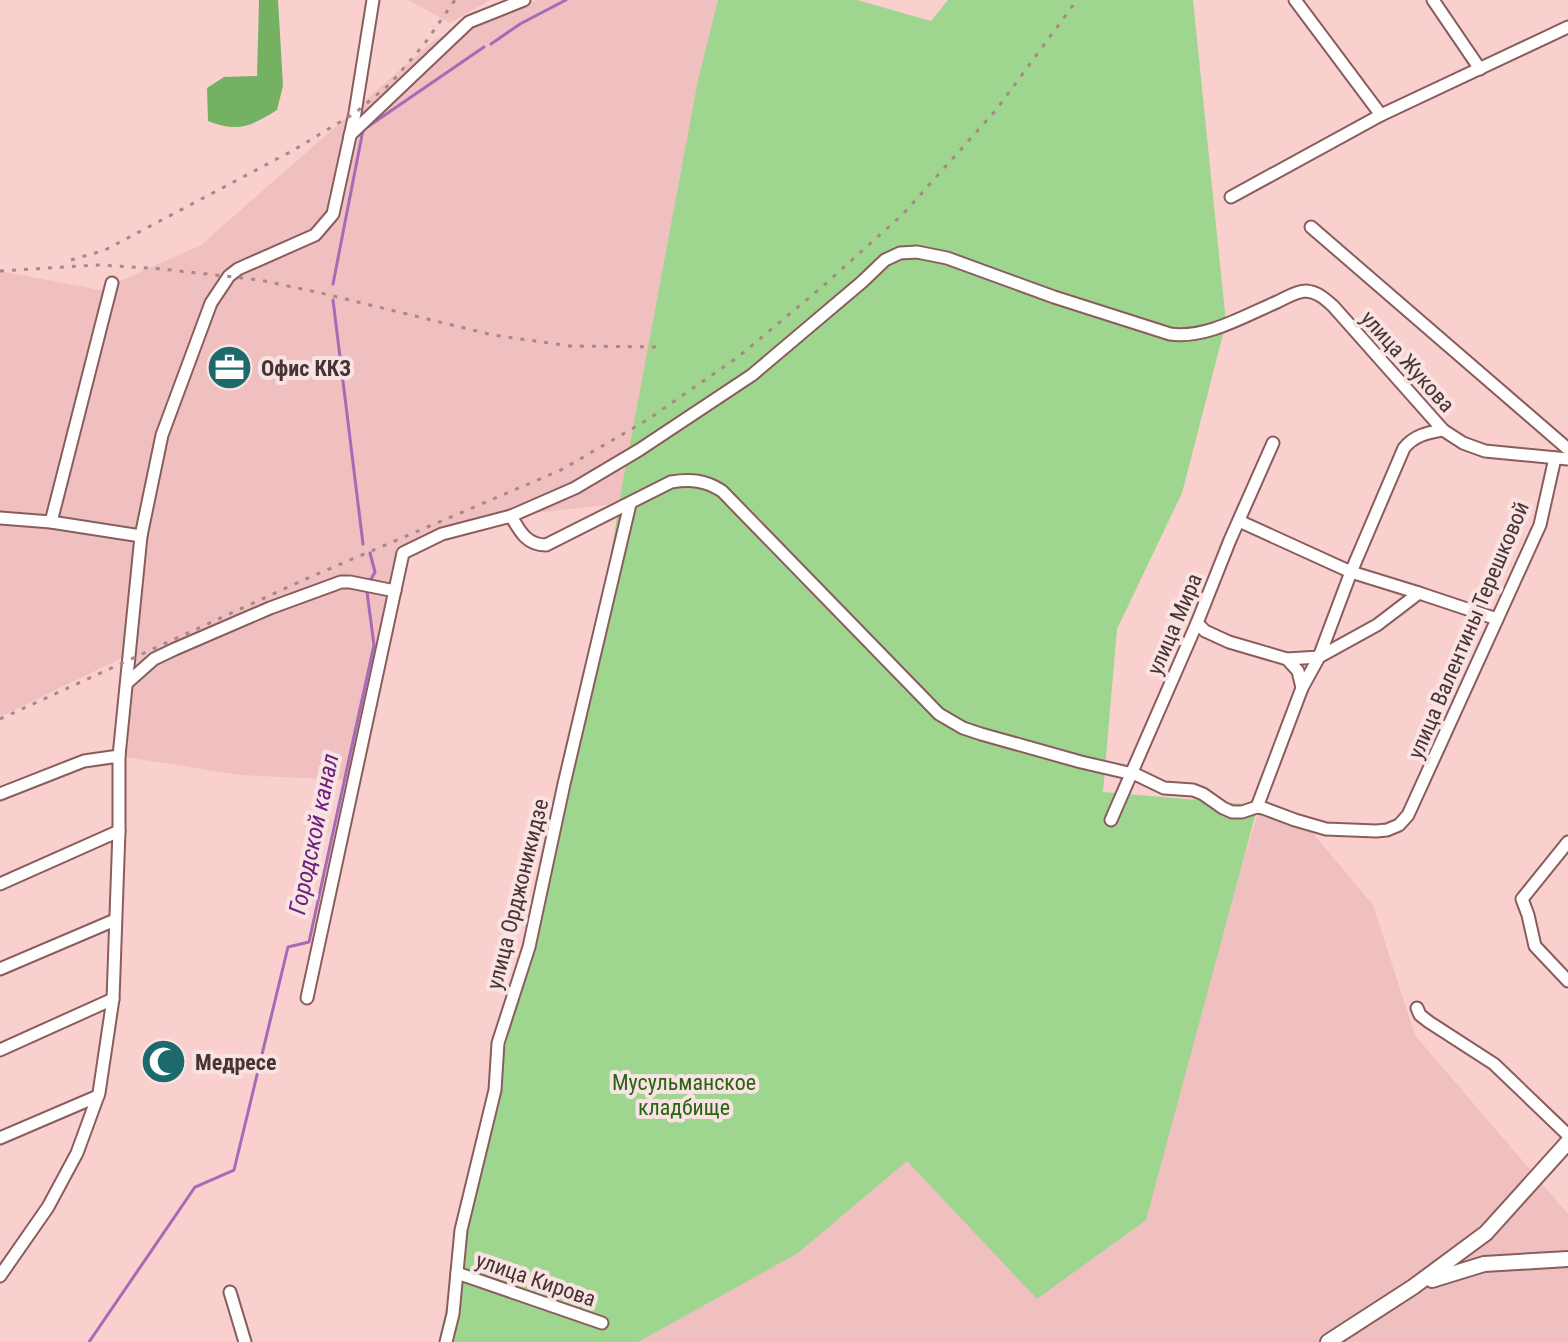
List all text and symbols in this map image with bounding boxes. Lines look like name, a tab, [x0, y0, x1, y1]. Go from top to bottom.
street label: улица Жукова	[1356, 306, 1460, 417]
office icon: Офис ККЗ	[206, 344, 254, 392]
place label: Офис ККЗ	[261, 356, 351, 381]
street label: улица Валентины Терешковой	[1403, 498, 1534, 763]
street label: улица Мира	[1142, 570, 1207, 679]
water label: Городской канал	[283, 751, 345, 917]
street label: улица Орджоникидзе	[482, 796, 553, 992]
mosque icon: Медресе	[140, 1038, 188, 1086]
place label: Медресе	[195, 1050, 277, 1075]
park label: Мусульманское кладбище	[612, 1070, 756, 1120]
street label: улица Кирова	[473, 1247, 599, 1312]

